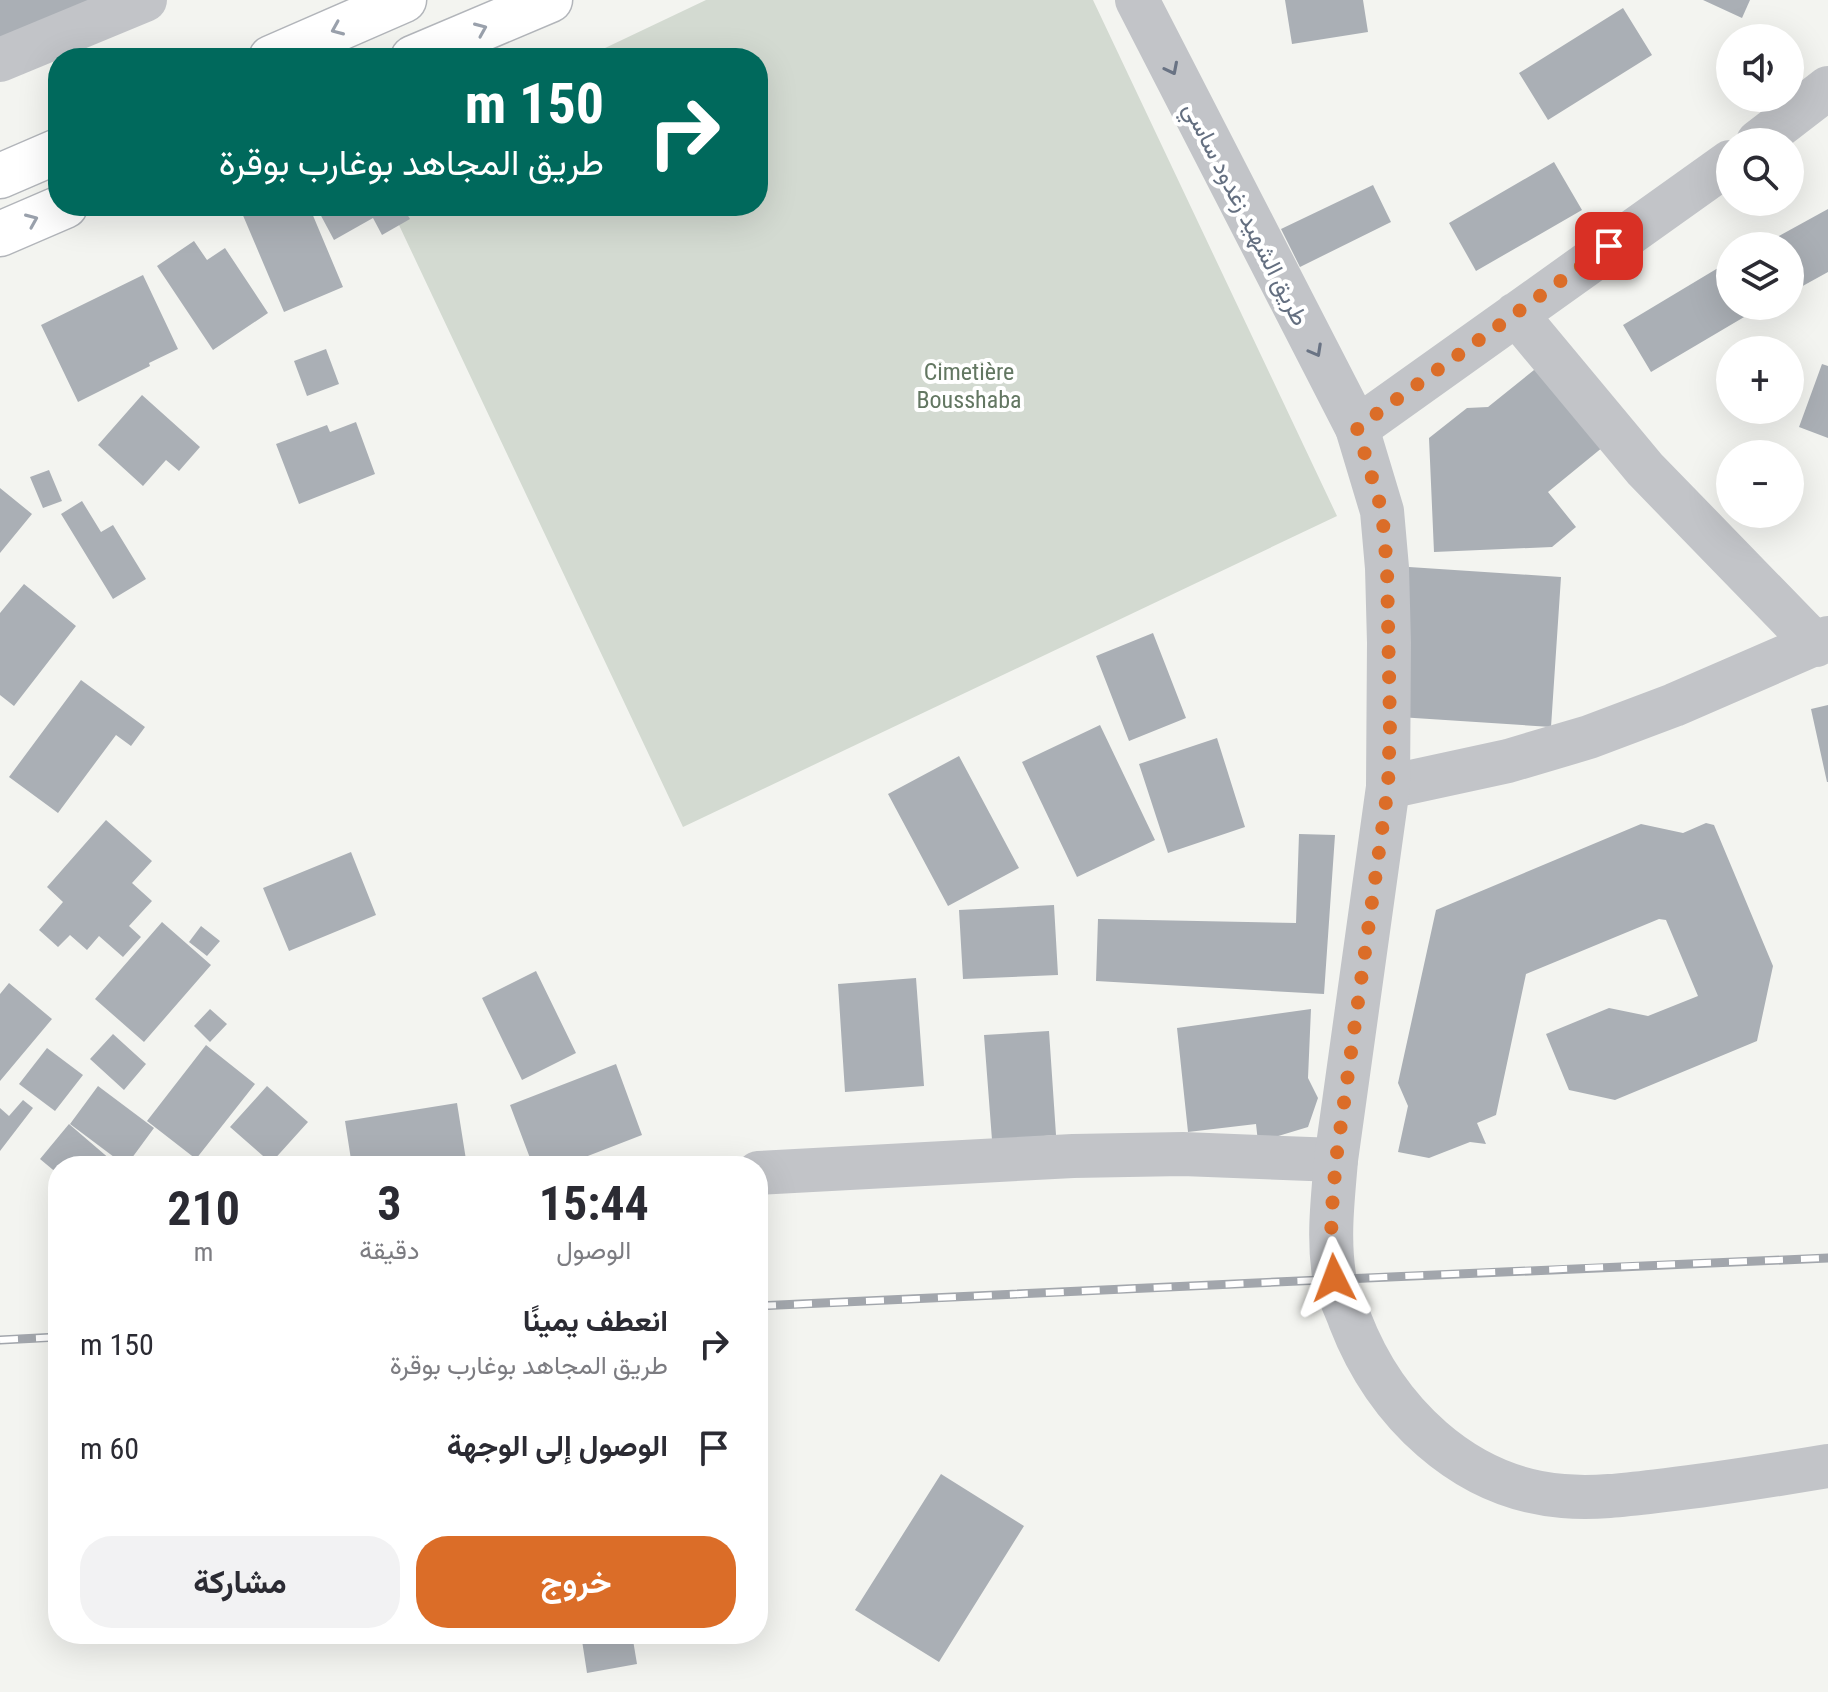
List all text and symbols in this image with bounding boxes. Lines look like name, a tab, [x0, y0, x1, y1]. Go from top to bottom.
one-way arrow	[331, 19, 346, 35]
one-way arrow	[474, 22, 488, 39]
map controls	[1716, 24, 1804, 528]
button: sound	[1716, 24, 1804, 112]
one-way arrow	[1163, 61, 1178, 76]
text: 150 m	[465, 71, 604, 137]
icon: right	[632, 80, 736, 184]
street label: طريق الشهيد زغدود ساسي	[1173, 98, 1315, 333]
button: search	[1716, 128, 1804, 216]
text: طريق المجاهد بوغارب بوقرة	[219, 142, 604, 184]
pin	[1575, 212, 1643, 280]
one-way arrow	[24, 213, 38, 229]
icon: arrive	[1587, 224, 1631, 268]
button: layers	[1716, 232, 1804, 320]
button: +	[1716, 336, 1804, 424]
one-way arrow	[1307, 342, 1322, 357]
park label: Cimetière Bousshaba	[916, 358, 1022, 414]
button: −	[1716, 440, 1804, 528]
text: 3	[377, 1175, 401, 1232]
text: 15:44	[539, 1175, 649, 1232]
text: 210	[167, 1180, 240, 1237]
text: دقيقة	[359, 1235, 419, 1265]
text: الوصول	[556, 1235, 631, 1265]
position arrow	[1292, 1236, 1376, 1320]
text: m	[194, 1237, 213, 1267]
text: انعطف يمينًا	[523, 1303, 668, 1338]
icon: right	[692, 1322, 736, 1366]
text: 150 m	[80, 1327, 154, 1362]
text: طريق المجاهد بوغارب بوقرة	[390, 1350, 668, 1380]
icon: arrive	[692, 1426, 736, 1470]
text: الوصول إلى الوجهة	[447, 1428, 668, 1463]
text: 60 m	[80, 1431, 139, 1466]
button: مشاركة	[80, 1536, 400, 1628]
button: خروج	[416, 1536, 736, 1628]

